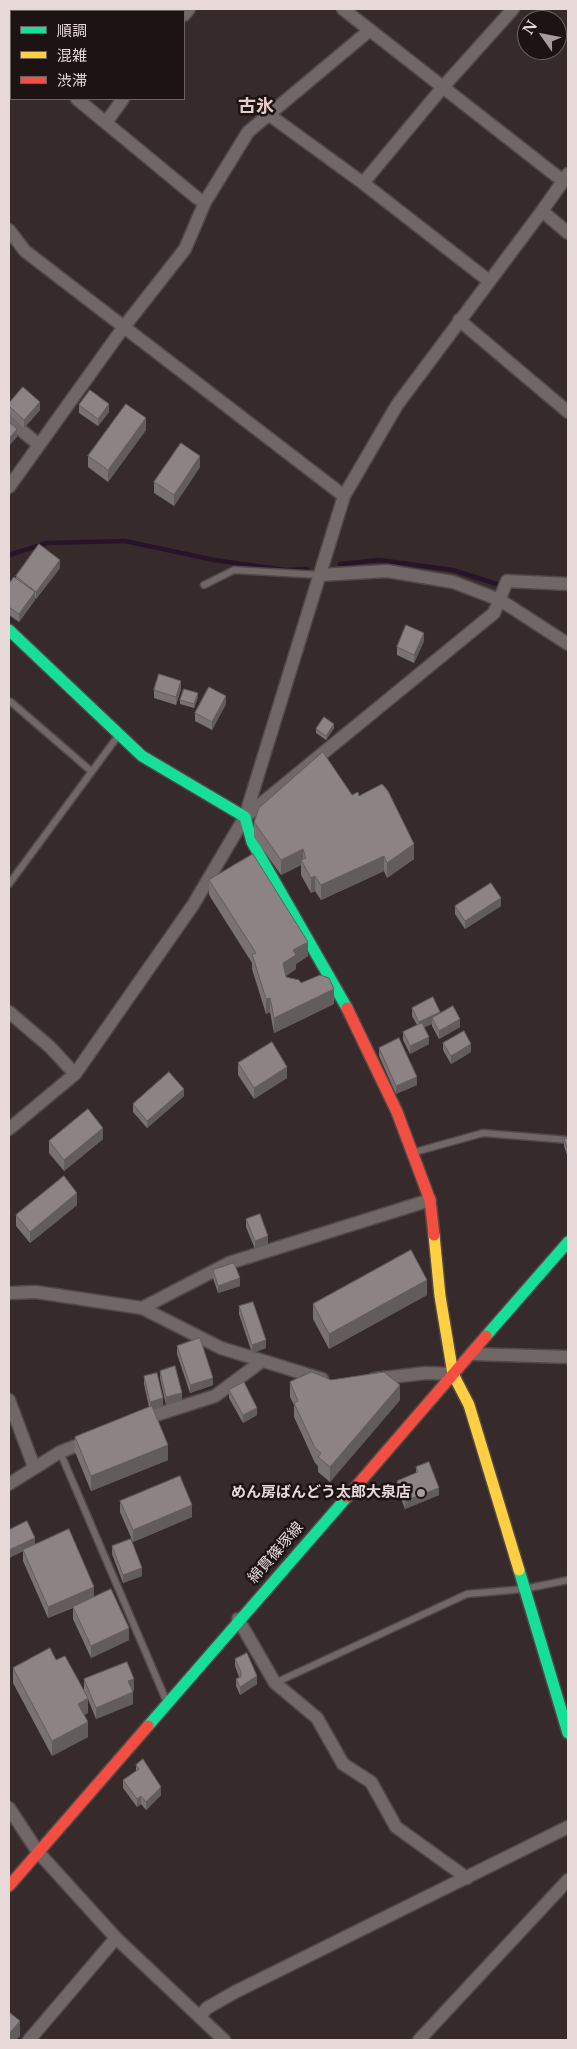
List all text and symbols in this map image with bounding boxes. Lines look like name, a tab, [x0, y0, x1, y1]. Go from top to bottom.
legend	[10, 10, 185, 100]
north arrow	[517, 10, 567, 60]
text: N	[519, 17, 541, 38]
text: 順調	[57, 21, 87, 40]
text: 混雑	[57, 46, 87, 65]
text: 渋滞	[57, 71, 87, 90]
district label: 古氷	[238, 96, 274, 118]
place label: めん房ばんどう太郎大泉店	[231, 1484, 411, 1502]
marker: めん房ばんどう太郎大泉店	[415, 1487, 427, 1499]
street label: 綿貫篠塚線	[245, 1519, 307, 1587]

